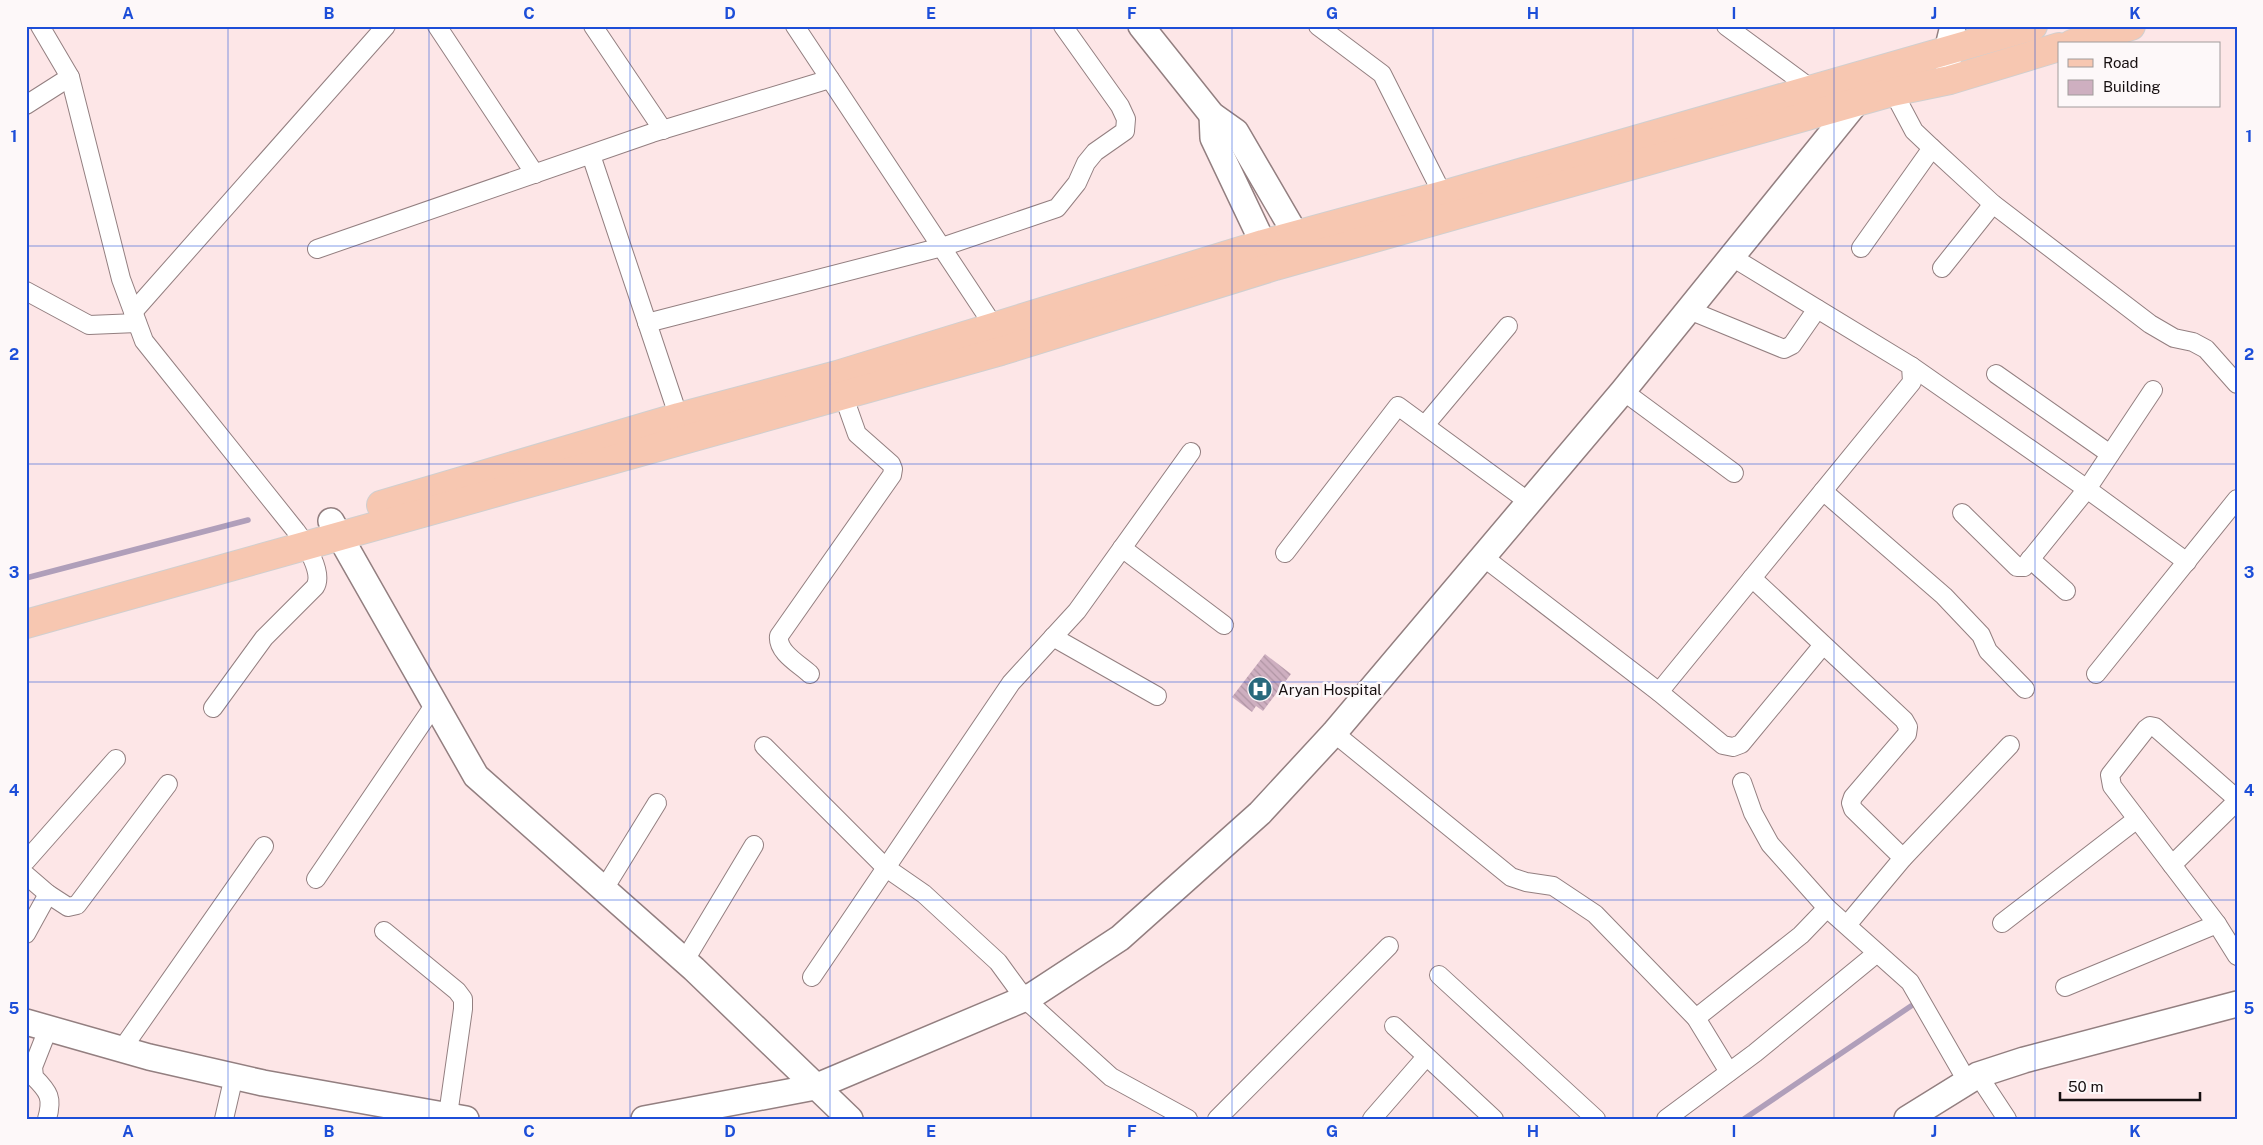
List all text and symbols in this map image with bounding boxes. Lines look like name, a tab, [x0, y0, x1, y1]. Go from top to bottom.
text: A	[122, 4, 134, 23]
text: B	[324, 4, 335, 23]
text: C	[523, 4, 535, 23]
text: D	[724, 4, 736, 23]
text: E	[926, 4, 936, 23]
text: F	[1127, 4, 1137, 23]
text: G	[1326, 4, 1338, 23]
text: H	[1527, 4, 1539, 23]
text: I	[1732, 4, 1736, 23]
text: J	[1931, 4, 1937, 23]
text: K	[2129, 4, 2141, 23]
legend	[2058, 42, 2220, 108]
text: Road	[2103, 54, 2139, 71]
text: Building	[2103, 78, 2161, 95]
text: 1	[11, 127, 17, 146]
text: 1	[2246, 127, 2252, 146]
text: 2	[9, 345, 19, 364]
text: 2	[2244, 345, 2254, 364]
text: 3	[9, 563, 19, 582]
text: 3	[2244, 563, 2254, 582]
hospital icon: Aryan Hospital	[1247, 676, 1273, 702]
place label: Aryan Hospital	[1278, 681, 1382, 698]
text: 4	[9, 781, 20, 800]
text: 4	[2244, 781, 2255, 800]
text: 5	[9, 999, 20, 1018]
text: 5	[2244, 999, 2255, 1018]
scale bar	[2060, 1070, 2200, 1102]
text: 50 m	[2068, 1078, 2103, 1095]
text: A	[122, 1122, 134, 1141]
text: B	[324, 1122, 335, 1141]
text: C	[523, 1122, 535, 1141]
text: D	[724, 1122, 736, 1141]
text: E	[926, 1122, 936, 1141]
text: F	[1127, 1122, 1137, 1141]
text: G	[1326, 1122, 1338, 1141]
text: H	[1527, 1122, 1539, 1141]
text: I	[1732, 1122, 1736, 1141]
text: J	[1931, 1122, 1937, 1141]
text: K	[2129, 1122, 2141, 1141]

